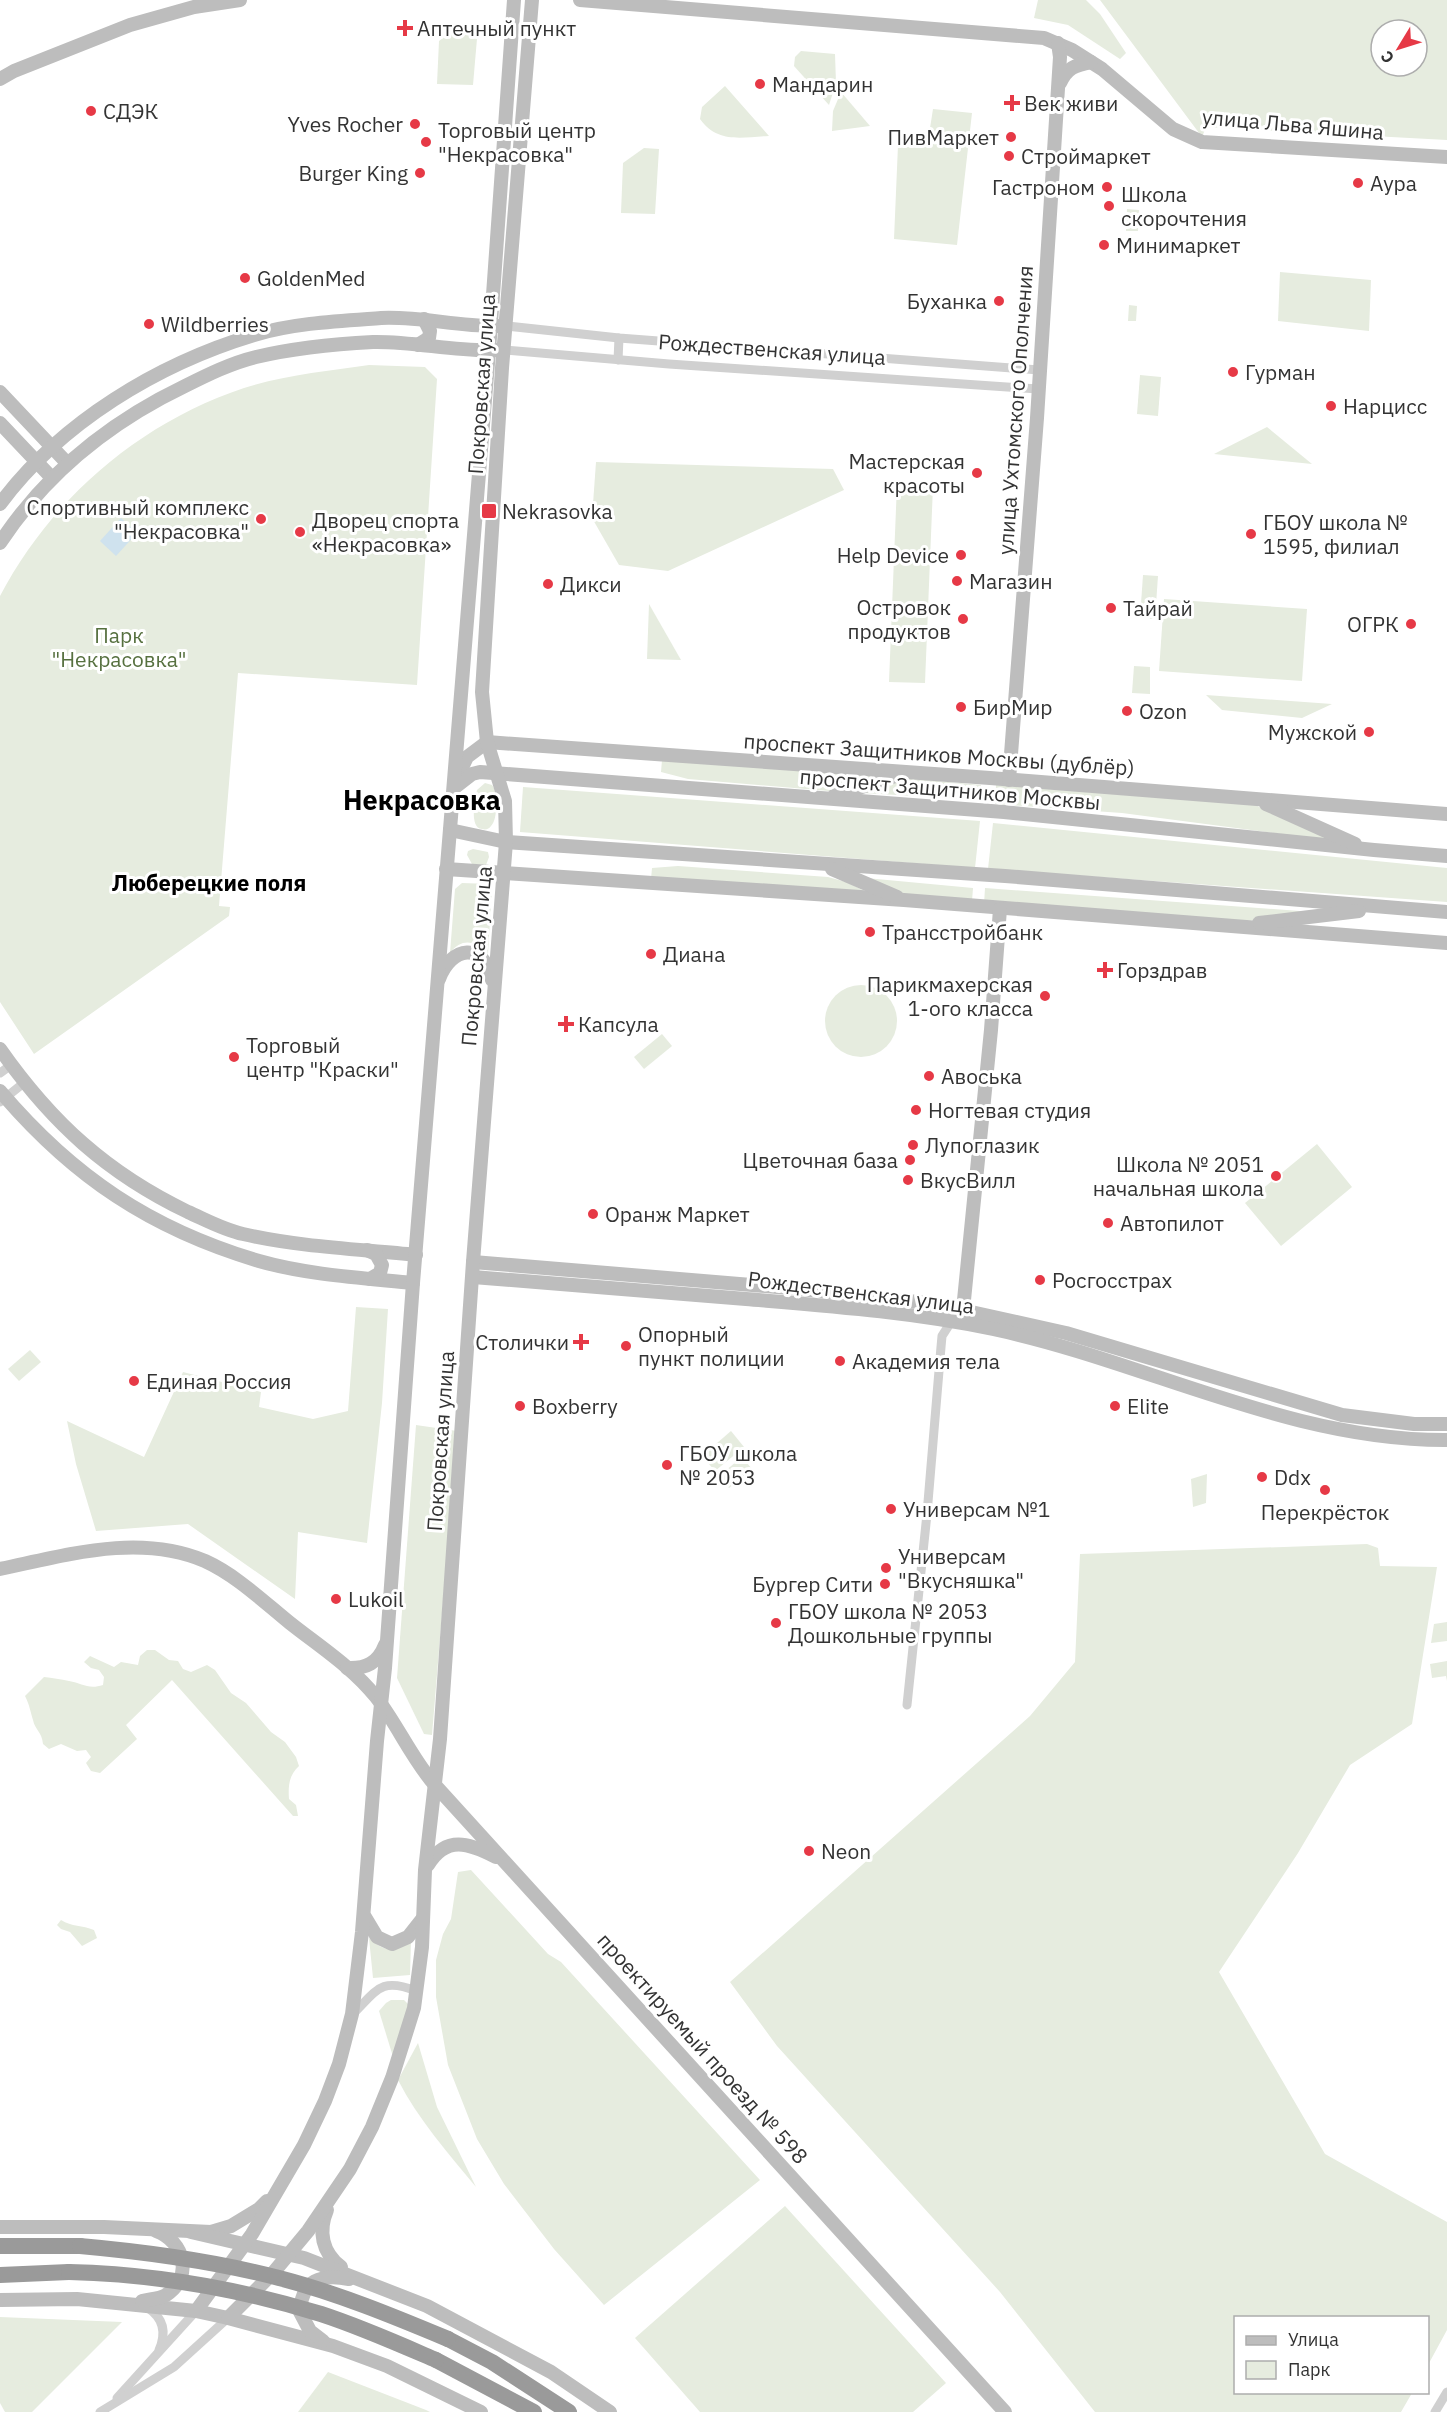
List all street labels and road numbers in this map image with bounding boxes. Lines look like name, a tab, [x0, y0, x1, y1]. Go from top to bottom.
street label: улица Льва Яшина	[1201, 102, 1385, 146]
street label: улица Ухтомского Ополчения	[991, 264, 1039, 556]
street label: Покровская улица	[461, 293, 501, 475]
street label: Рождественская улица	[657, 327, 887, 371]
street label: проспект Защитников Москвы (дублёр)	[743, 726, 1135, 782]
street label: проспект Защитников Москвы	[798, 762, 1102, 816]
street label: Покровская улица	[454, 865, 498, 1047]
street label: Рождественская улица	[746, 1264, 976, 1320]
street label: Покровская улица	[420, 1350, 460, 1532]
street label: проектируемый проезд № 598	[592, 1926, 814, 2170]

